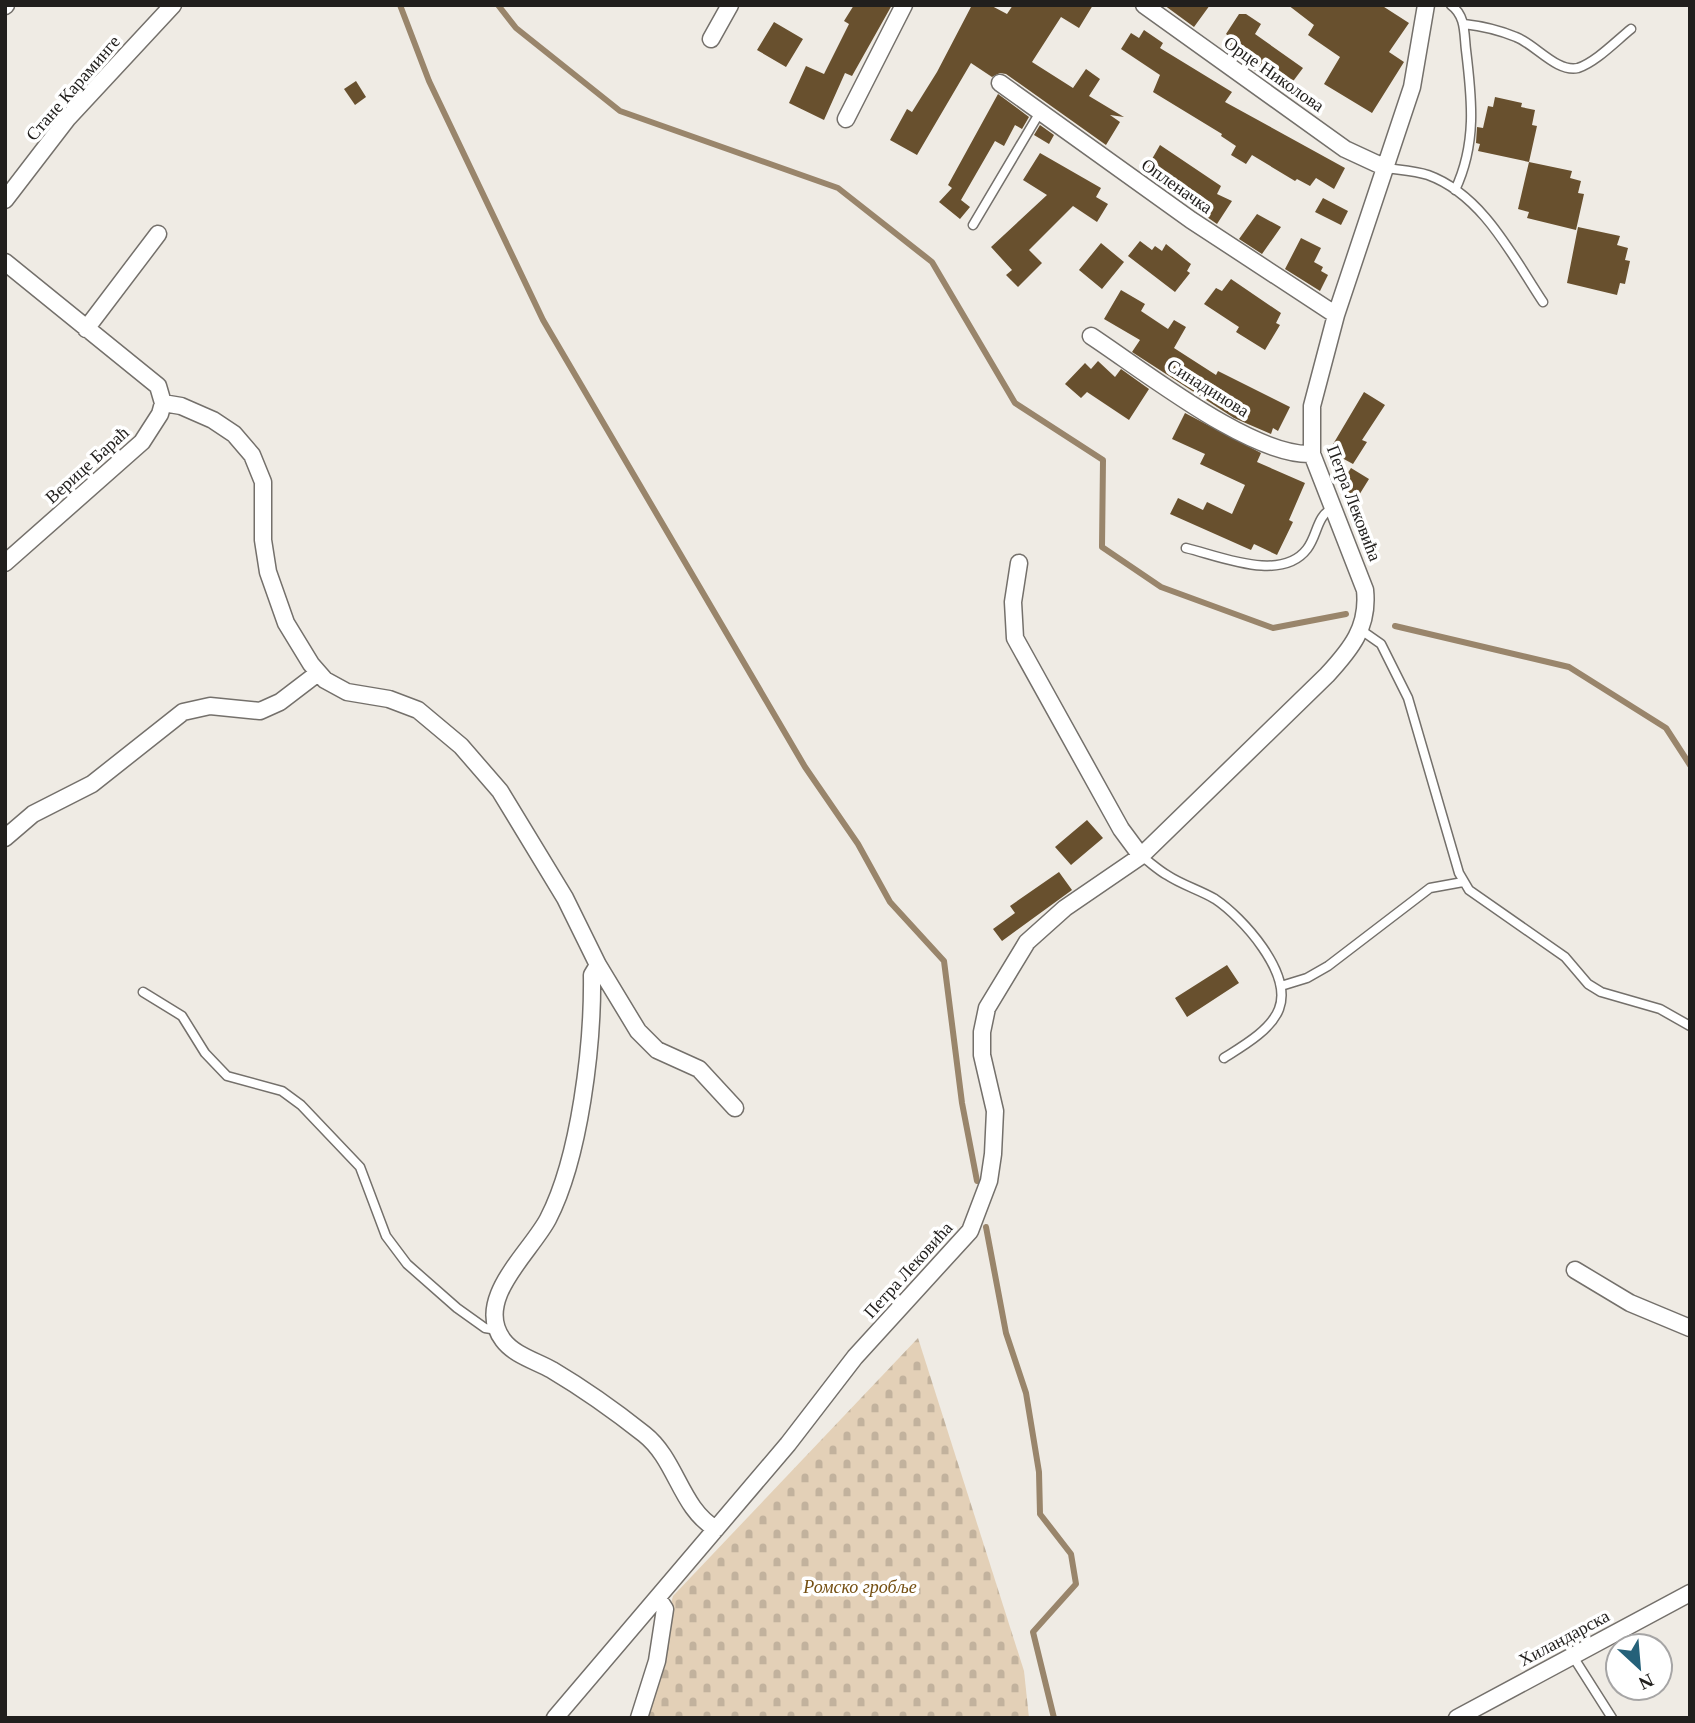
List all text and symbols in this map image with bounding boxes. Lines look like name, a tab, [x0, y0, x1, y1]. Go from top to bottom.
street label: Стане Караминге	[22, 31, 124, 145]
street label: Орце Николова	[1220, 32, 1328, 116]
street label: Опленачка	[1138, 154, 1216, 218]
street label: Синадинова	[1163, 355, 1253, 421]
street label: Верице Бараћ	[41, 422, 133, 508]
street label: Петра Лековића	[1323, 442, 1385, 564]
street label: Петра Лековића	[860, 1218, 956, 1322]
park label: Ромско гробље	[802, 1577, 917, 1597]
street label: Хиландарска	[1515, 1606, 1613, 1670]
north arrow	[1604, 1632, 1674, 1702]
text: N	[1635, 1669, 1657, 1694]

